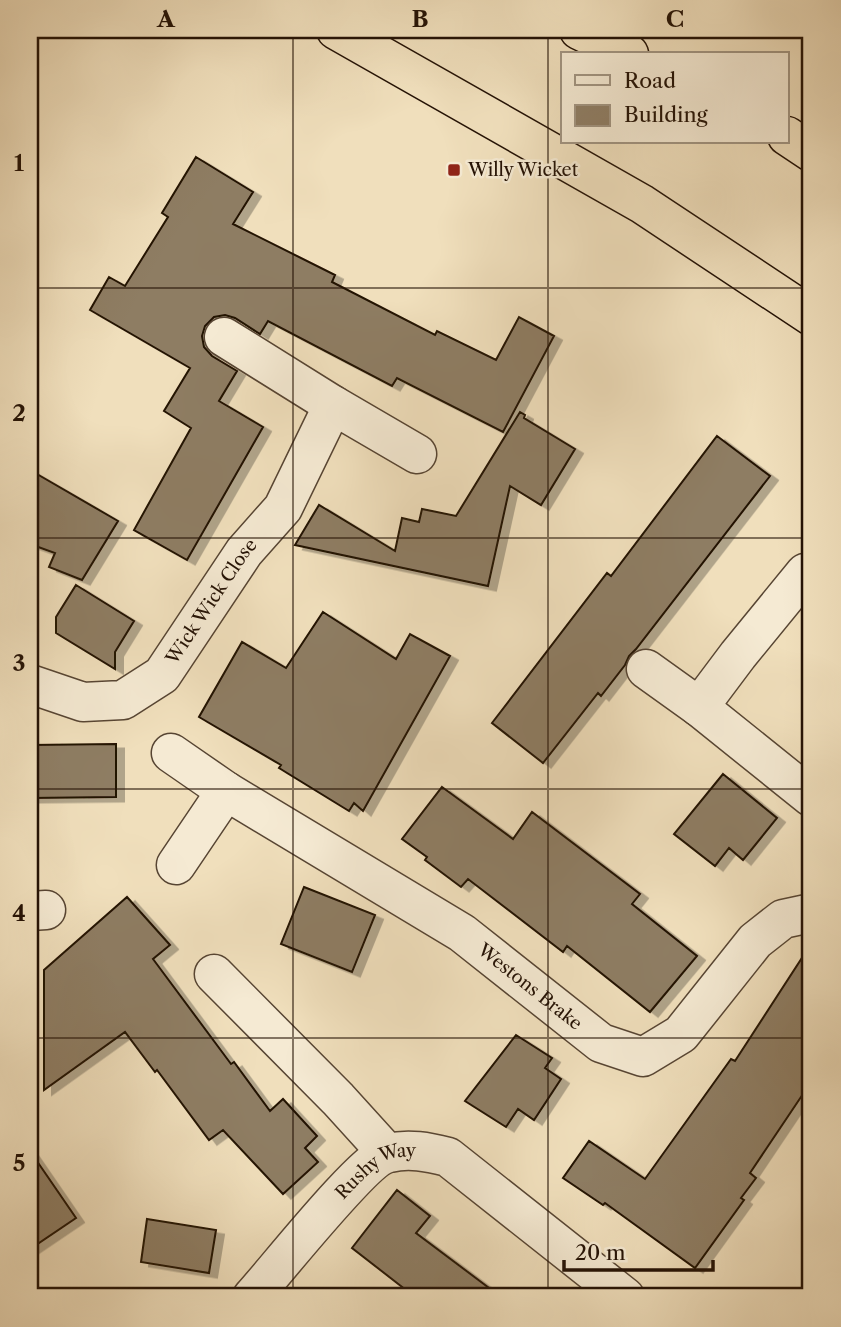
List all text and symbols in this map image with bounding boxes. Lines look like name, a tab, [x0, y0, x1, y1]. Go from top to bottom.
text: A	[156, 5, 176, 33]
text: B	[411, 5, 429, 33]
text: C	[666, 5, 684, 33]
legend	[561, 52, 788, 144]
text: Road	[624, 68, 676, 93]
text: Building	[624, 102, 709, 127]
text: 1	[14, 149, 25, 177]
place label: Willy Wicket	[467, 159, 579, 181]
marker: Willy Wicket	[446, 162, 462, 178]
text: 2	[12, 399, 26, 427]
street label: Wick Wick Close	[161, 534, 262, 669]
text: 3	[13, 649, 26, 677]
text: 4	[12, 899, 26, 927]
street label: Westons Brake	[473, 938, 587, 1035]
street label: Rushy Way	[331, 1139, 417, 1204]
text: 5	[13, 1149, 25, 1177]
scale bar	[564, 1229, 713, 1273]
text: 20 m	[575, 1240, 626, 1265]

